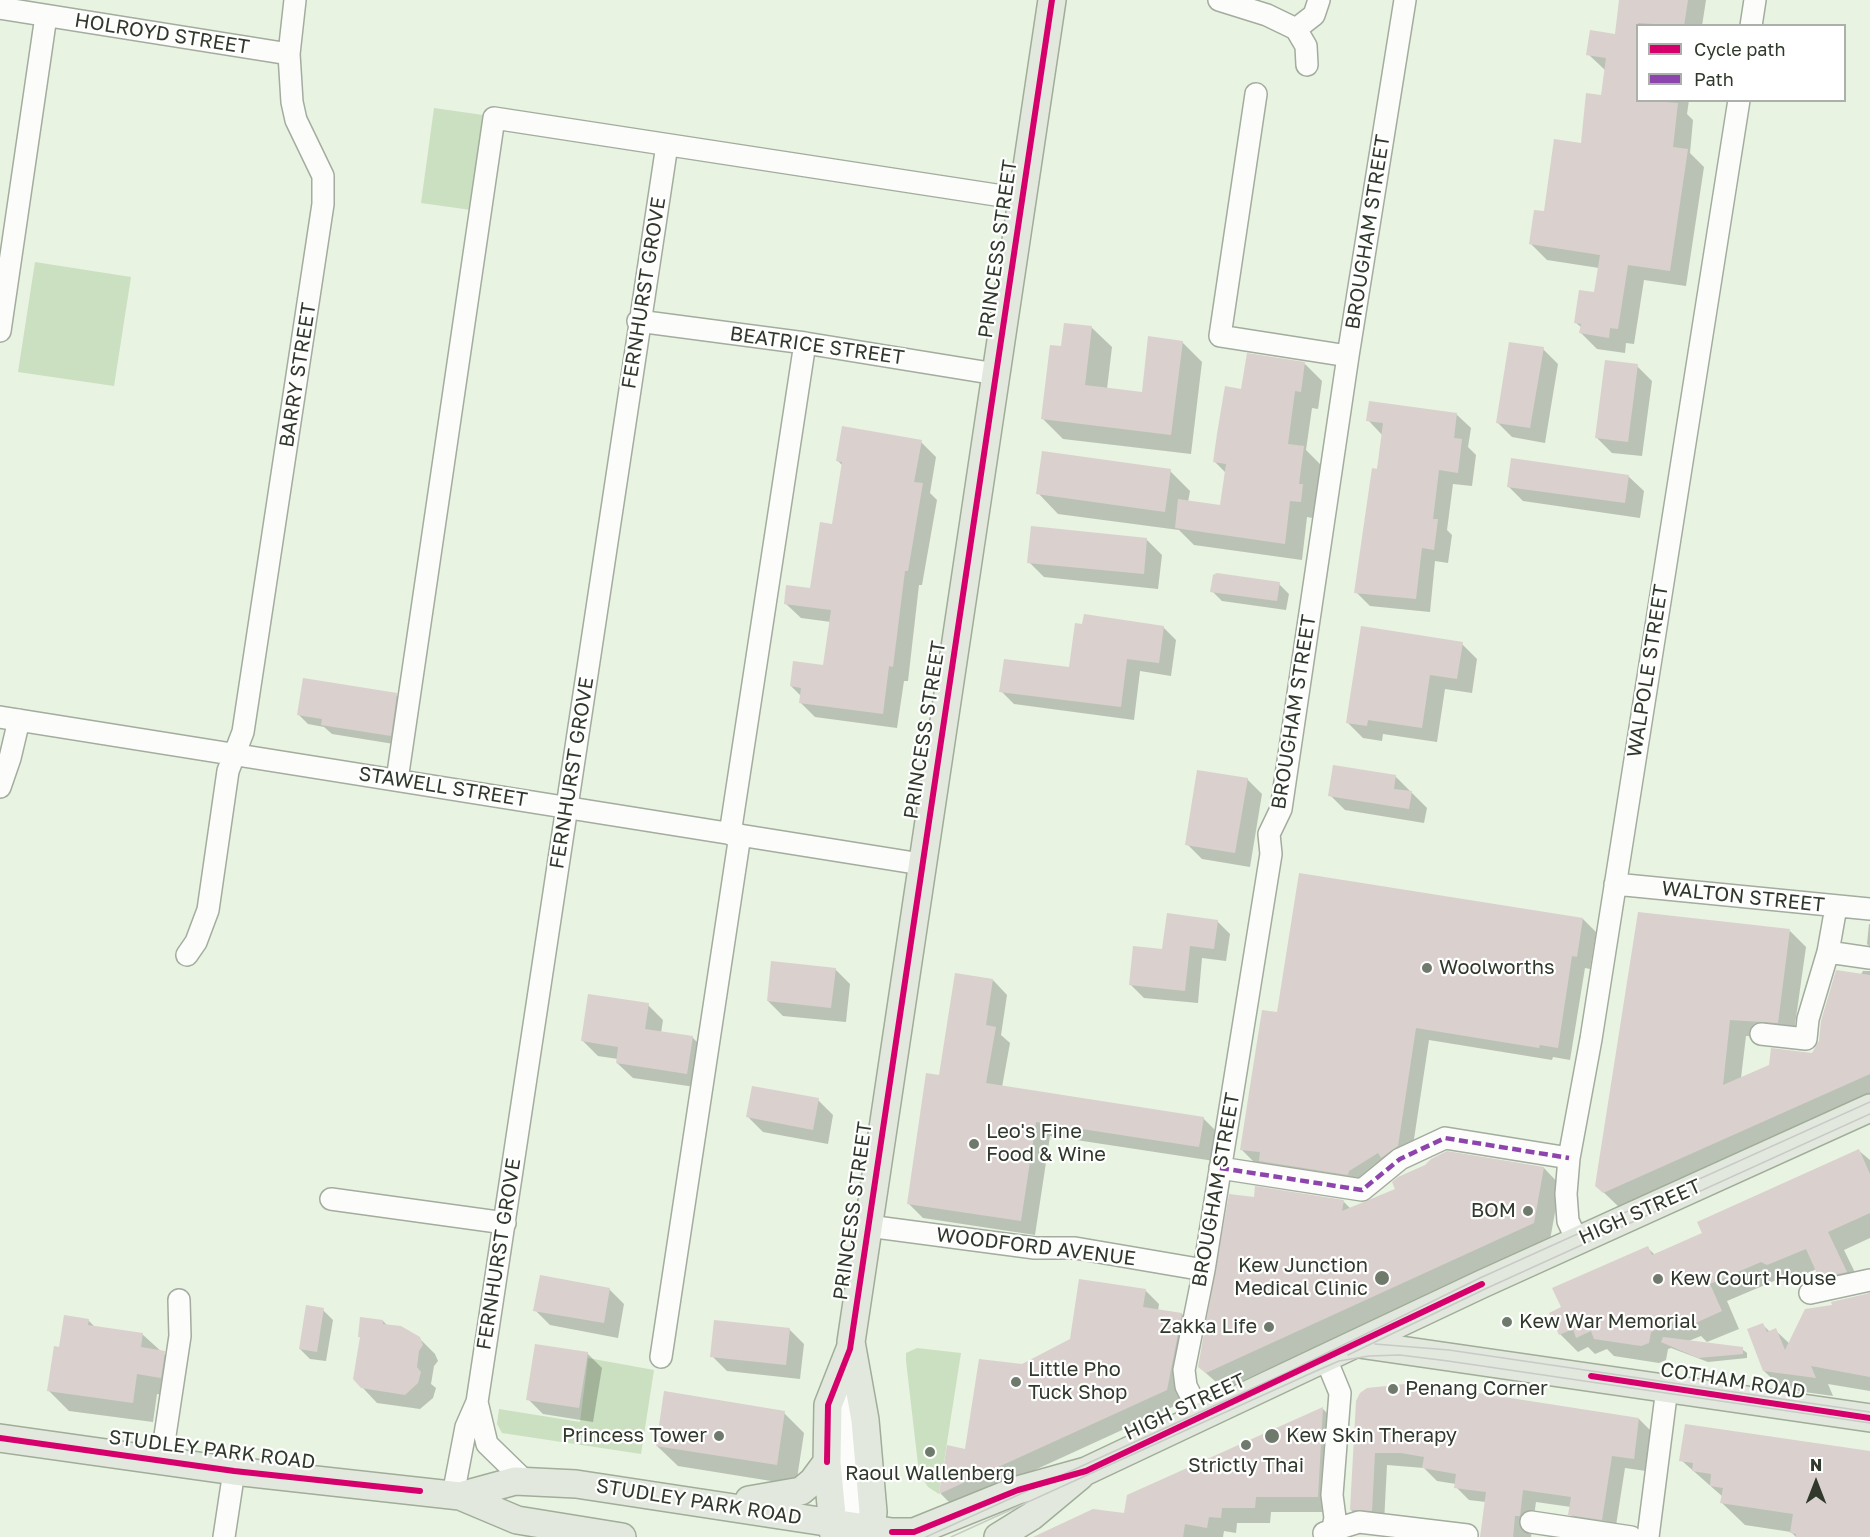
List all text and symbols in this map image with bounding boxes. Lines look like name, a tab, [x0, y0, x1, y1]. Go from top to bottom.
street label: HOLROYD STREET	[73, 8, 251, 60]
legend	[1636, 24, 1846, 102]
text: Cycle path	[1694, 38, 1786, 60]
text: Path	[1694, 68, 1734, 90]
street label: BROUGHAM STREET	[1341, 133, 1395, 331]
street label: PRINCESS STREET	[974, 158, 1022, 340]
street label: FERNHURST GROVE	[617, 195, 671, 391]
street label: BARRY STREET	[275, 301, 321, 449]
street label: BEATRICE STREET	[728, 322, 906, 370]
street label: WALPOLE STREET	[1622, 583, 1674, 759]
street label: BROUGHAM STREET	[1267, 613, 1321, 811]
street label: PRINCESS STREET	[899, 639, 951, 821]
street label: FERNHURST GROVE	[545, 675, 599, 871]
street label: STAWELL STREET	[357, 762, 529, 812]
street label: WALTON STREET	[1660, 877, 1826, 917]
place label: Woolworths	[1439, 956, 1555, 980]
marker: Woolworths	[1420, 961, 1434, 975]
street label: BROUGHAM STREET	[1187, 1091, 1245, 1289]
street label: PRINCESS STREET	[829, 1120, 877, 1302]
place label: Leo's Fine Food & Wine	[986, 1120, 1106, 1167]
marker: Leo's Fine Food & Wine	[967, 1137, 981, 1151]
street label: FERNHURST GROVE	[472, 1156, 526, 1352]
street label: HIGH STREET	[1575, 1174, 1705, 1250]
place label: BOM	[1471, 1199, 1516, 1223]
marker: BOM	[1521, 1204, 1535, 1218]
street label: WOODFORD AVENUE	[935, 1223, 1137, 1271]
place label: Kew Junction Medical Clinic	[1234, 1254, 1368, 1301]
place label: Kew Court House	[1670, 1267, 1836, 1291]
marker: Kew Junction Medical Clinic	[1373, 1269, 1391, 1287]
marker: Kew Court House	[1651, 1272, 1665, 1286]
place label: Kew War Memorial	[1519, 1310, 1697, 1334]
place label: Zakka Life	[1160, 1315, 1257, 1339]
marker: Kew War Memorial	[1500, 1315, 1514, 1329]
marker: Zakka Life	[1262, 1320, 1276, 1334]
place label: Little Pho Tuck Shop	[1028, 1358, 1127, 1405]
street label: COTHAM ROAD	[1659, 1358, 1807, 1404]
street label: HIGH STREET	[1120, 1368, 1250, 1446]
marker: Little Pho Tuck Shop	[1009, 1375, 1023, 1389]
place label: Penang Corner	[1405, 1377, 1548, 1401]
marker: Penang Corner	[1386, 1382, 1400, 1396]
place label: Princess Tower	[562, 1424, 707, 1448]
place label: Kew Skin Therapy	[1286, 1424, 1457, 1448]
street label: STUDLEY PARK ROAD	[107, 1425, 317, 1475]
marker: Kew Skin Therapy	[1263, 1427, 1281, 1445]
marker: Princess Tower	[712, 1429, 726, 1443]
marker: Strictly Thai	[1239, 1438, 1253, 1452]
marker: Raoul Wallenberg	[923, 1445, 937, 1459]
north arrow	[1786, 1453, 1846, 1513]
place label: Strictly Thai	[1188, 1454, 1304, 1478]
text: N	[1810, 1455, 1822, 1475]
place label: Raoul Wallenberg	[845, 1462, 1015, 1486]
street label: STUDLEY PARK ROAD	[594, 1474, 804, 1530]

